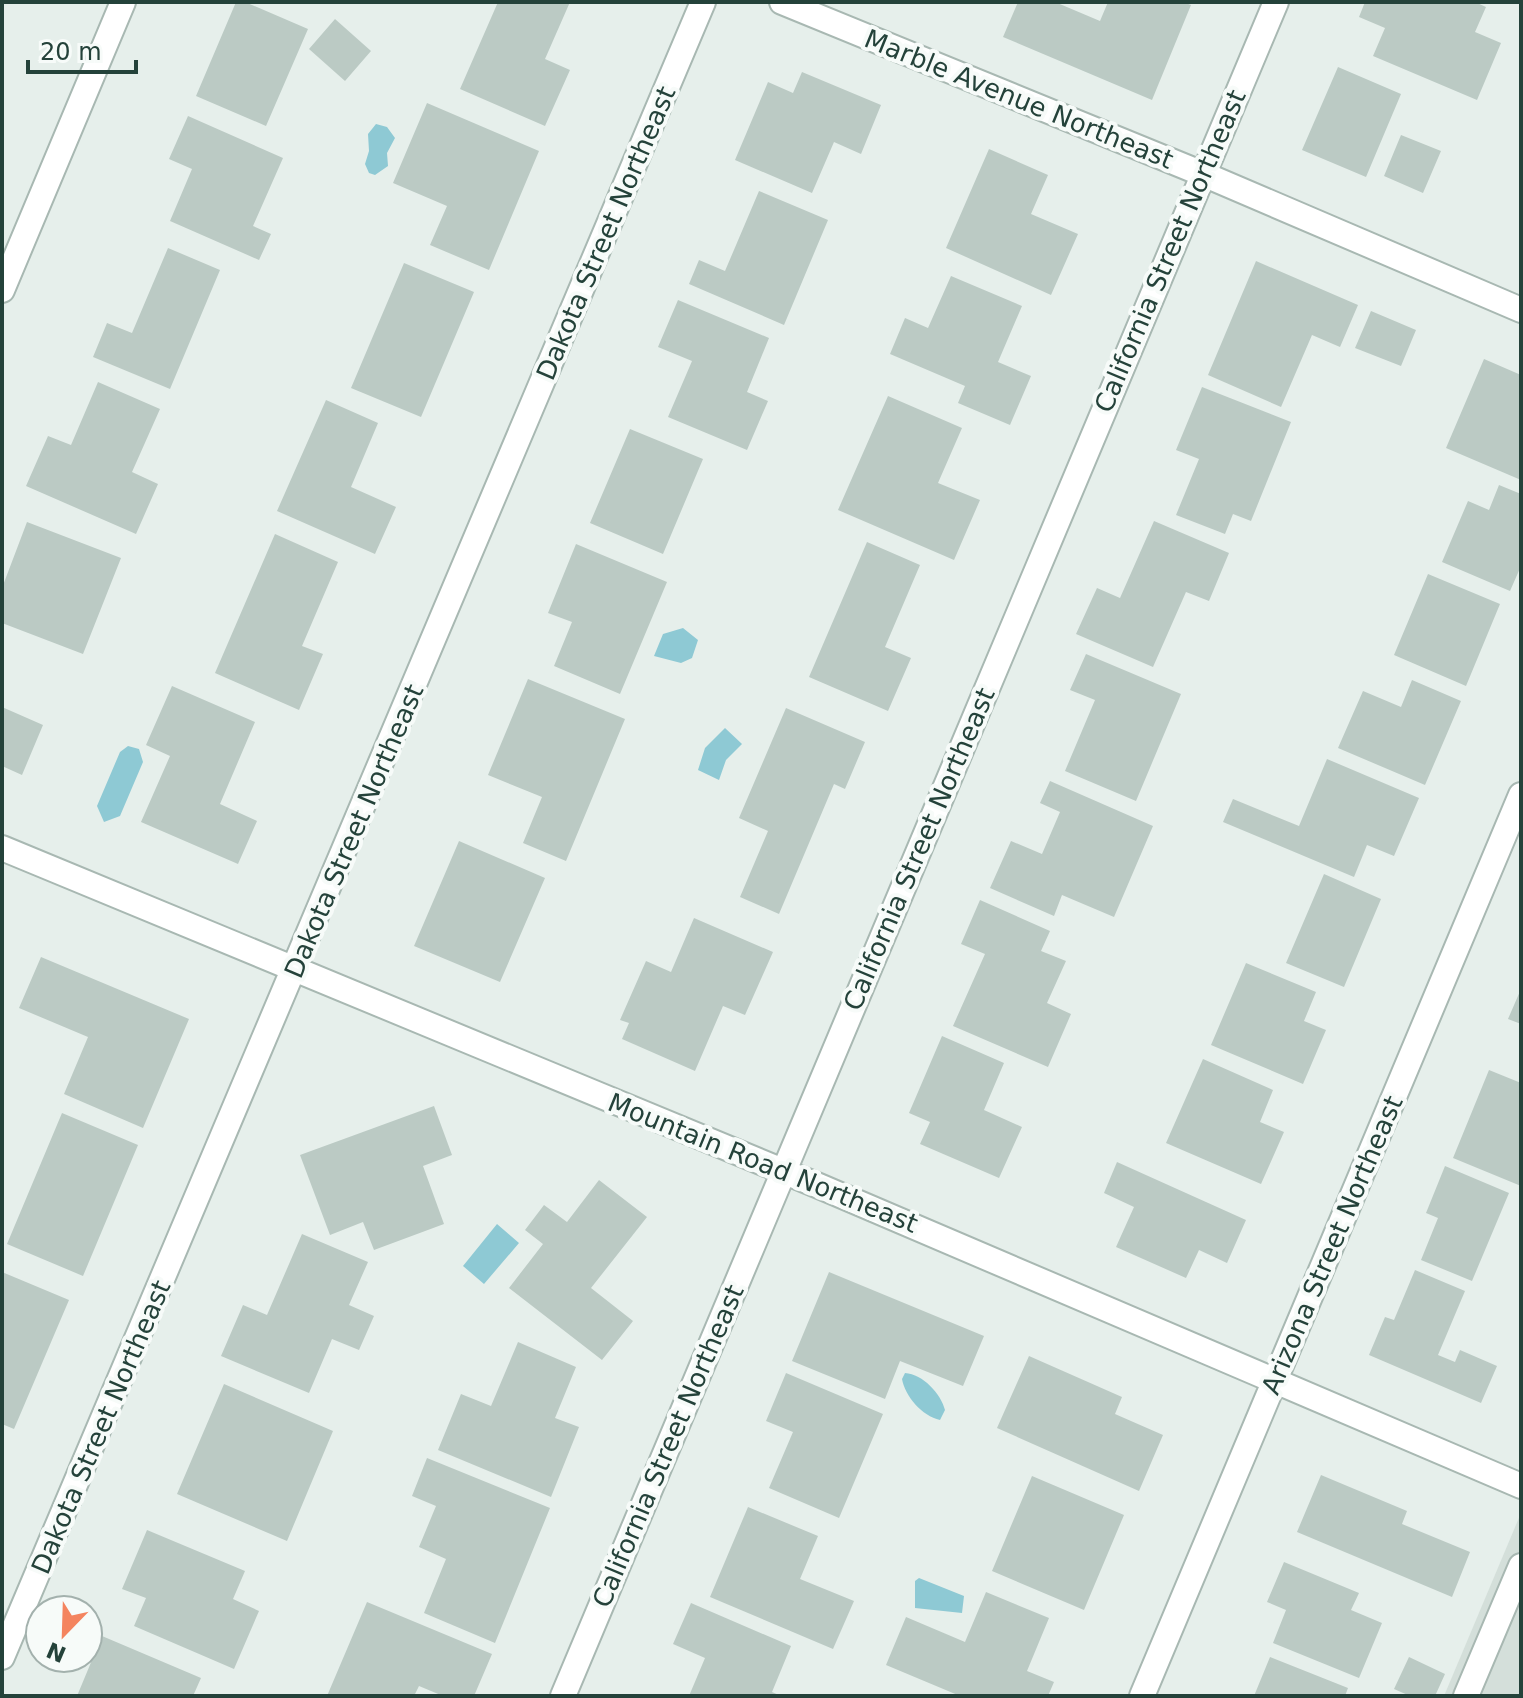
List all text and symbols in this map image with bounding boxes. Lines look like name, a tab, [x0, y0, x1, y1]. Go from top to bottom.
street label: Marble Avenue Northeast	[860, 23, 1178, 175]
scale bar	[28, 24, 136, 74]
text: 20 m	[40, 38, 102, 66]
street label: Dakota Street Northeast	[530, 82, 682, 384]
street label: California Street Northeast	[1088, 85, 1252, 417]
street label: Dakota Street Northeast	[278, 680, 430, 982]
street label: California Street Northeast	[837, 683, 1001, 1015]
street label: Mountain Road Northeast	[604, 1087, 922, 1239]
street label: Arizona Street Northeast	[1255, 1091, 1409, 1399]
street label: Dakota Street Northeast	[25, 1276, 177, 1578]
street label: California Street Northeast	[586, 1280, 750, 1612]
north arrow	[24, 1594, 104, 1674]
text: N	[43, 1637, 70, 1667]

